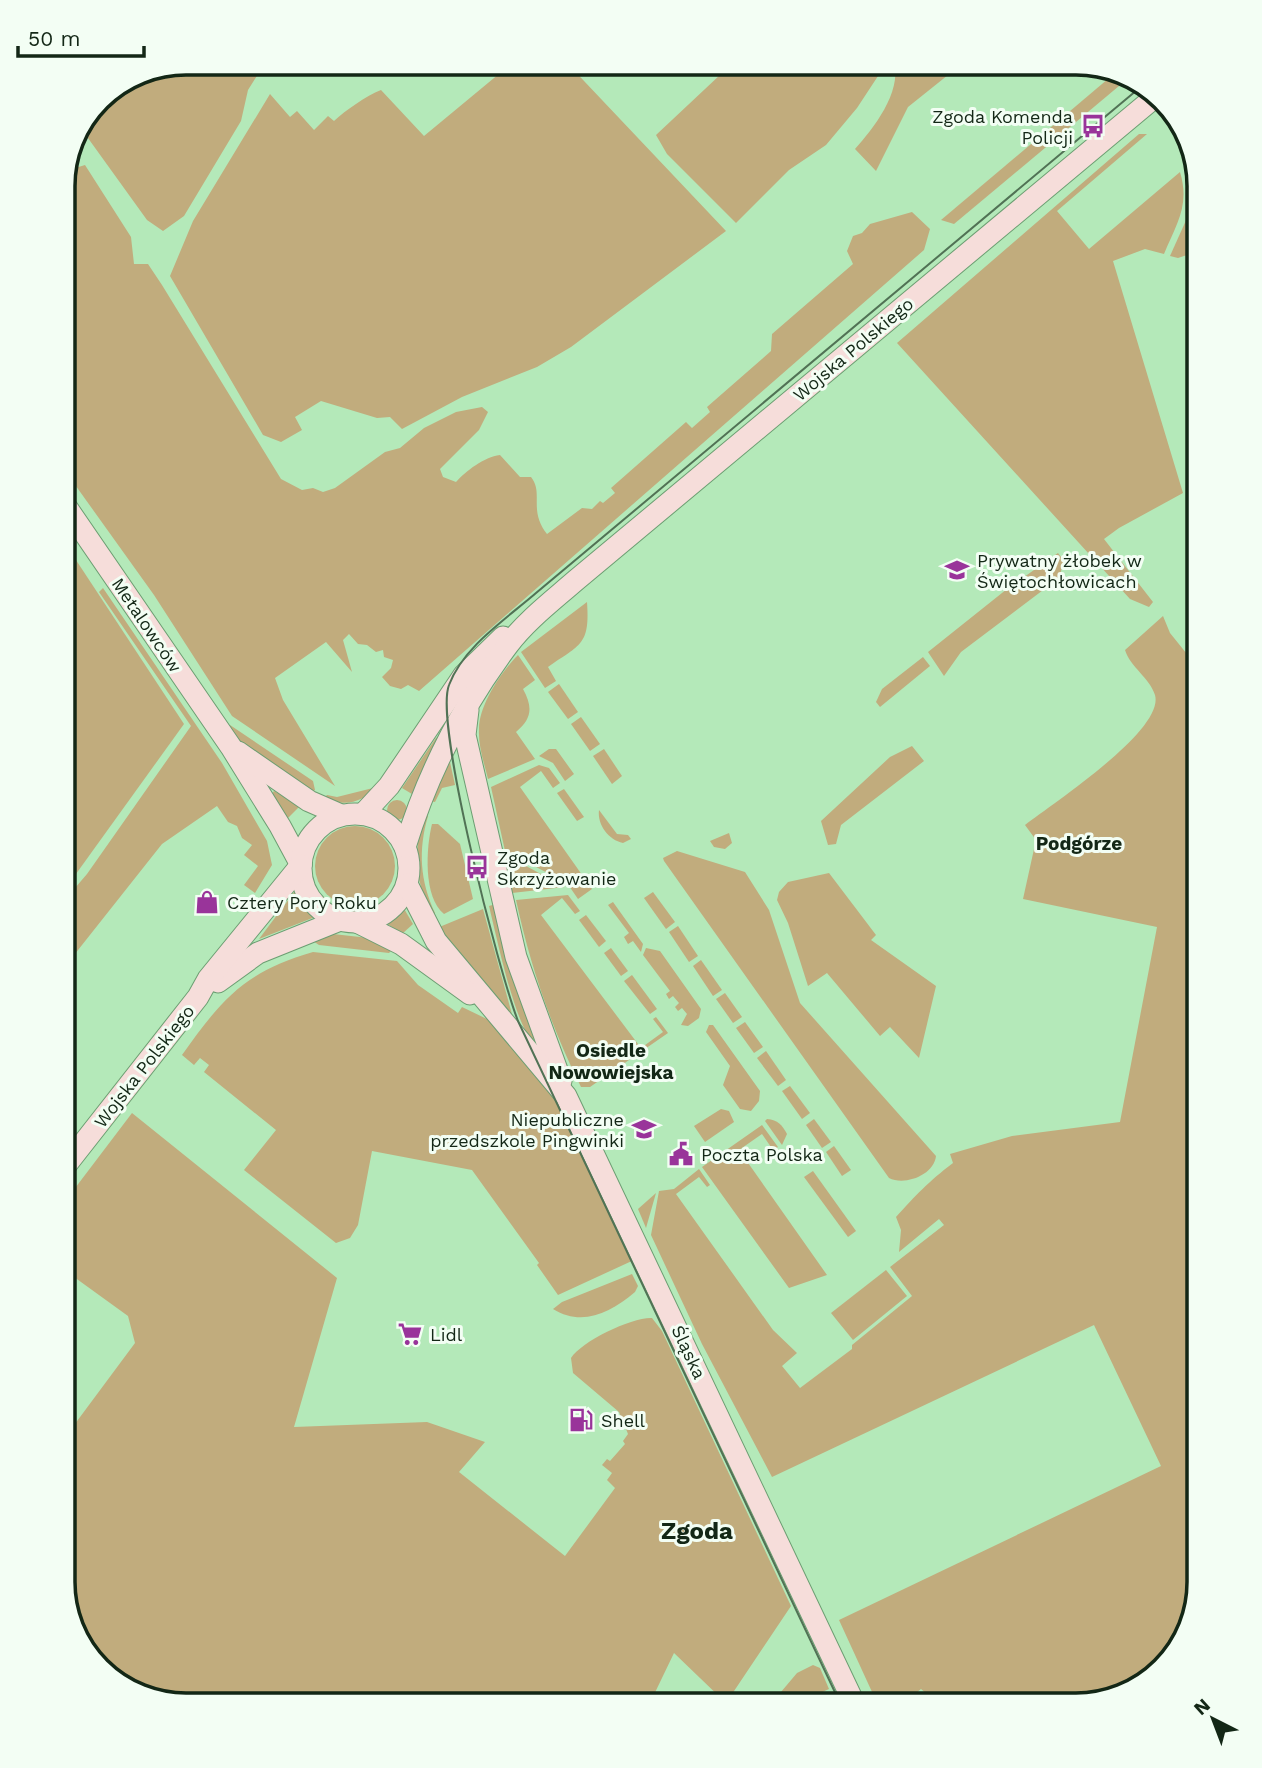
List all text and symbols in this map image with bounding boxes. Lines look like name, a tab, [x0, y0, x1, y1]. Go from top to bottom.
scale bar	[18, 14, 144, 58]
text: 50 m	[28, 26, 80, 51]
place label: Zgoda Komenda Policji	[932, 106, 1073, 148]
bus stop icon: Zgoda Komenda Policji	[1079, 112, 1107, 140]
street label: Wojska Polskiego	[789, 293, 917, 405]
place label: Prywatny żłobek w Świętochłowicach	[977, 550, 1142, 592]
school or university icon: Prywatny żłobek w Świętochłowicach	[943, 556, 971, 584]
street label: Metalowców	[108, 574, 186, 676]
district label: Podgórze	[1036, 832, 1122, 855]
place label: Zgoda Skrzyżowanie	[497, 847, 616, 889]
bus stop icon: Zgoda Skrzyżowanie	[463, 853, 491, 881]
shop icon: Cztery Pory Roku	[193, 888, 221, 916]
place label: Cztery Pory Roku	[227, 892, 377, 913]
street label: Wojska Polskiego	[90, 1000, 198, 1132]
district label: Osiedle Nowowiejska	[548, 1039, 674, 1084]
place label: Niepubliczne przedszkole Pingwinki	[430, 1109, 624, 1151]
school or university icon: Niepubliczne przedszkole Pingwinki	[630, 1115, 658, 1143]
public building icon: Poczta Polska	[667, 1140, 695, 1168]
place label: Poczta Polska	[701, 1144, 823, 1165]
supermarket icon: Lidl	[396, 1320, 424, 1348]
street label: Śląska	[667, 1322, 711, 1382]
place label: Lidl	[430, 1324, 463, 1345]
fuel station icon: Shell	[567, 1406, 595, 1434]
place label: Shell	[601, 1410, 646, 1431]
district label: Zgoda	[661, 1517, 733, 1545]
north arrow	[1178, 1684, 1248, 1754]
text: N	[1189, 1693, 1215, 1720]

